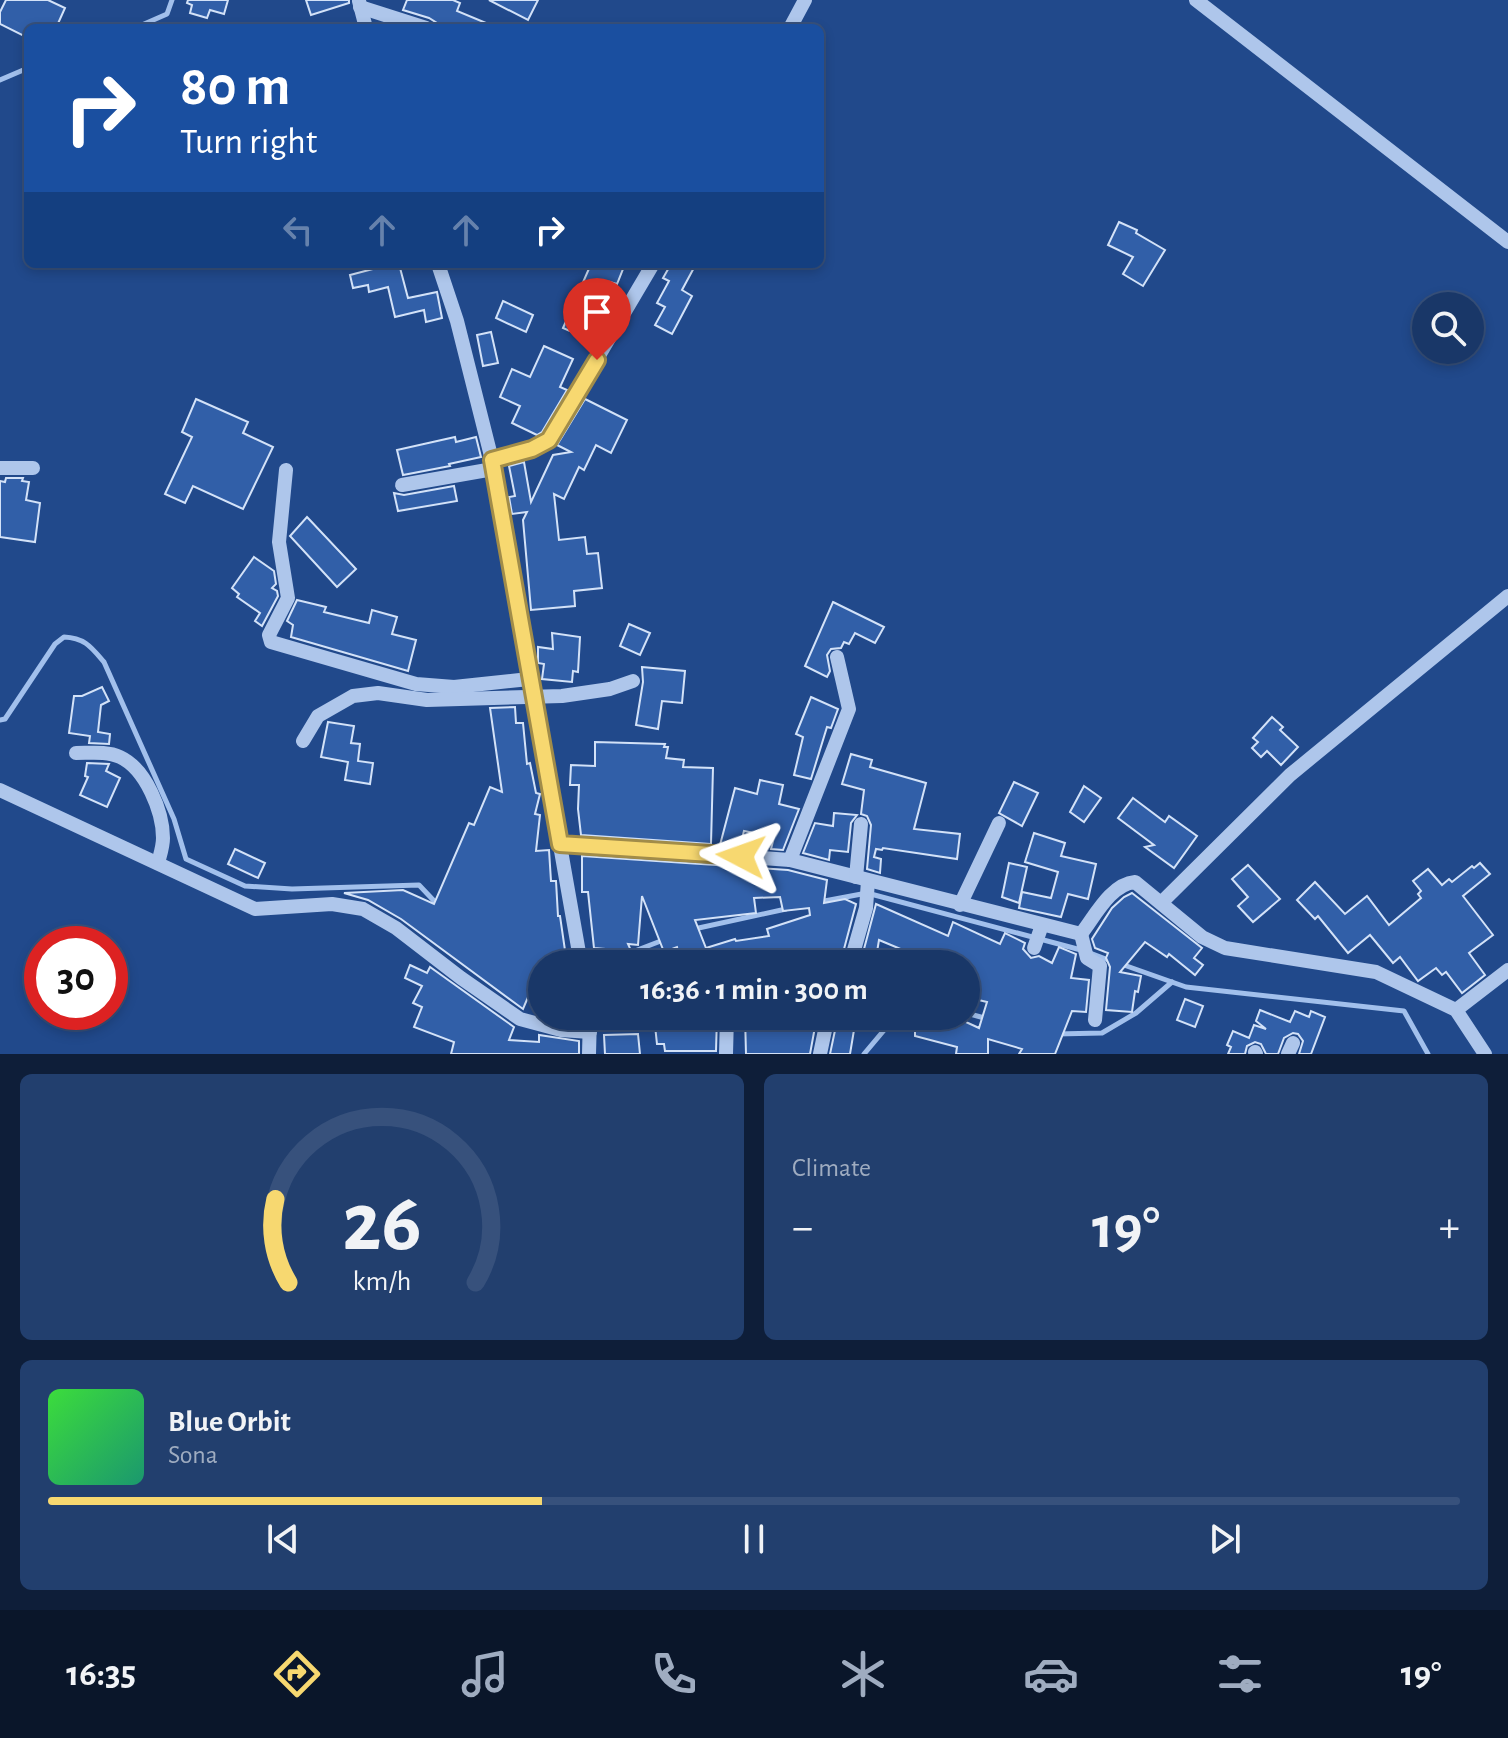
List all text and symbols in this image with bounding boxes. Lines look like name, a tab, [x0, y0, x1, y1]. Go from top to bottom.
icon: right	[48, 56, 152, 160]
text: 80 m	[180, 59, 290, 115]
text: Turn right	[180, 124, 317, 160]
icon: left	[276, 208, 320, 252]
icon: ahead	[360, 208, 404, 252]
icon: ahead	[444, 208, 488, 252]
icon: right	[528, 208, 572, 252]
pin	[563, 278, 631, 360]
icon: arrive	[575, 290, 619, 334]
map controls	[1412, 292, 1484, 364]
button: search	[1412, 292, 1484, 364]
position arrow	[699, 814, 783, 898]
speed limit sign: 30	[24, 926, 128, 1030]
text: 16:36 · 1 min · 300 m	[640, 975, 868, 1005]
text: Climate	[792, 1155, 871, 1181]
text: 26	[342, 1182, 422, 1266]
text: 19°	[1092, 1199, 1160, 1259]
text: −	[792, 1206, 813, 1250]
text: +	[1439, 1206, 1460, 1250]
text: km/h	[353, 1267, 411, 1296]
text: Blue Orbit	[168, 1407, 291, 1437]
text: Sona	[168, 1442, 218, 1468]
icon: previous	[261, 1517, 305, 1561]
icon: pause	[732, 1517, 776, 1561]
icon: next	[1203, 1517, 1247, 1561]
icon: directions	[269, 1646, 325, 1702]
icon: music	[457, 1646, 513, 1702]
icon: phone	[646, 1646, 702, 1702]
icon: climate	[835, 1646, 891, 1702]
icon: car	[1023, 1646, 1079, 1702]
icon: filters	[1212, 1646, 1268, 1702]
text: 16:35	[66, 1656, 136, 1692]
text: 19°	[1401, 1656, 1442, 1692]

